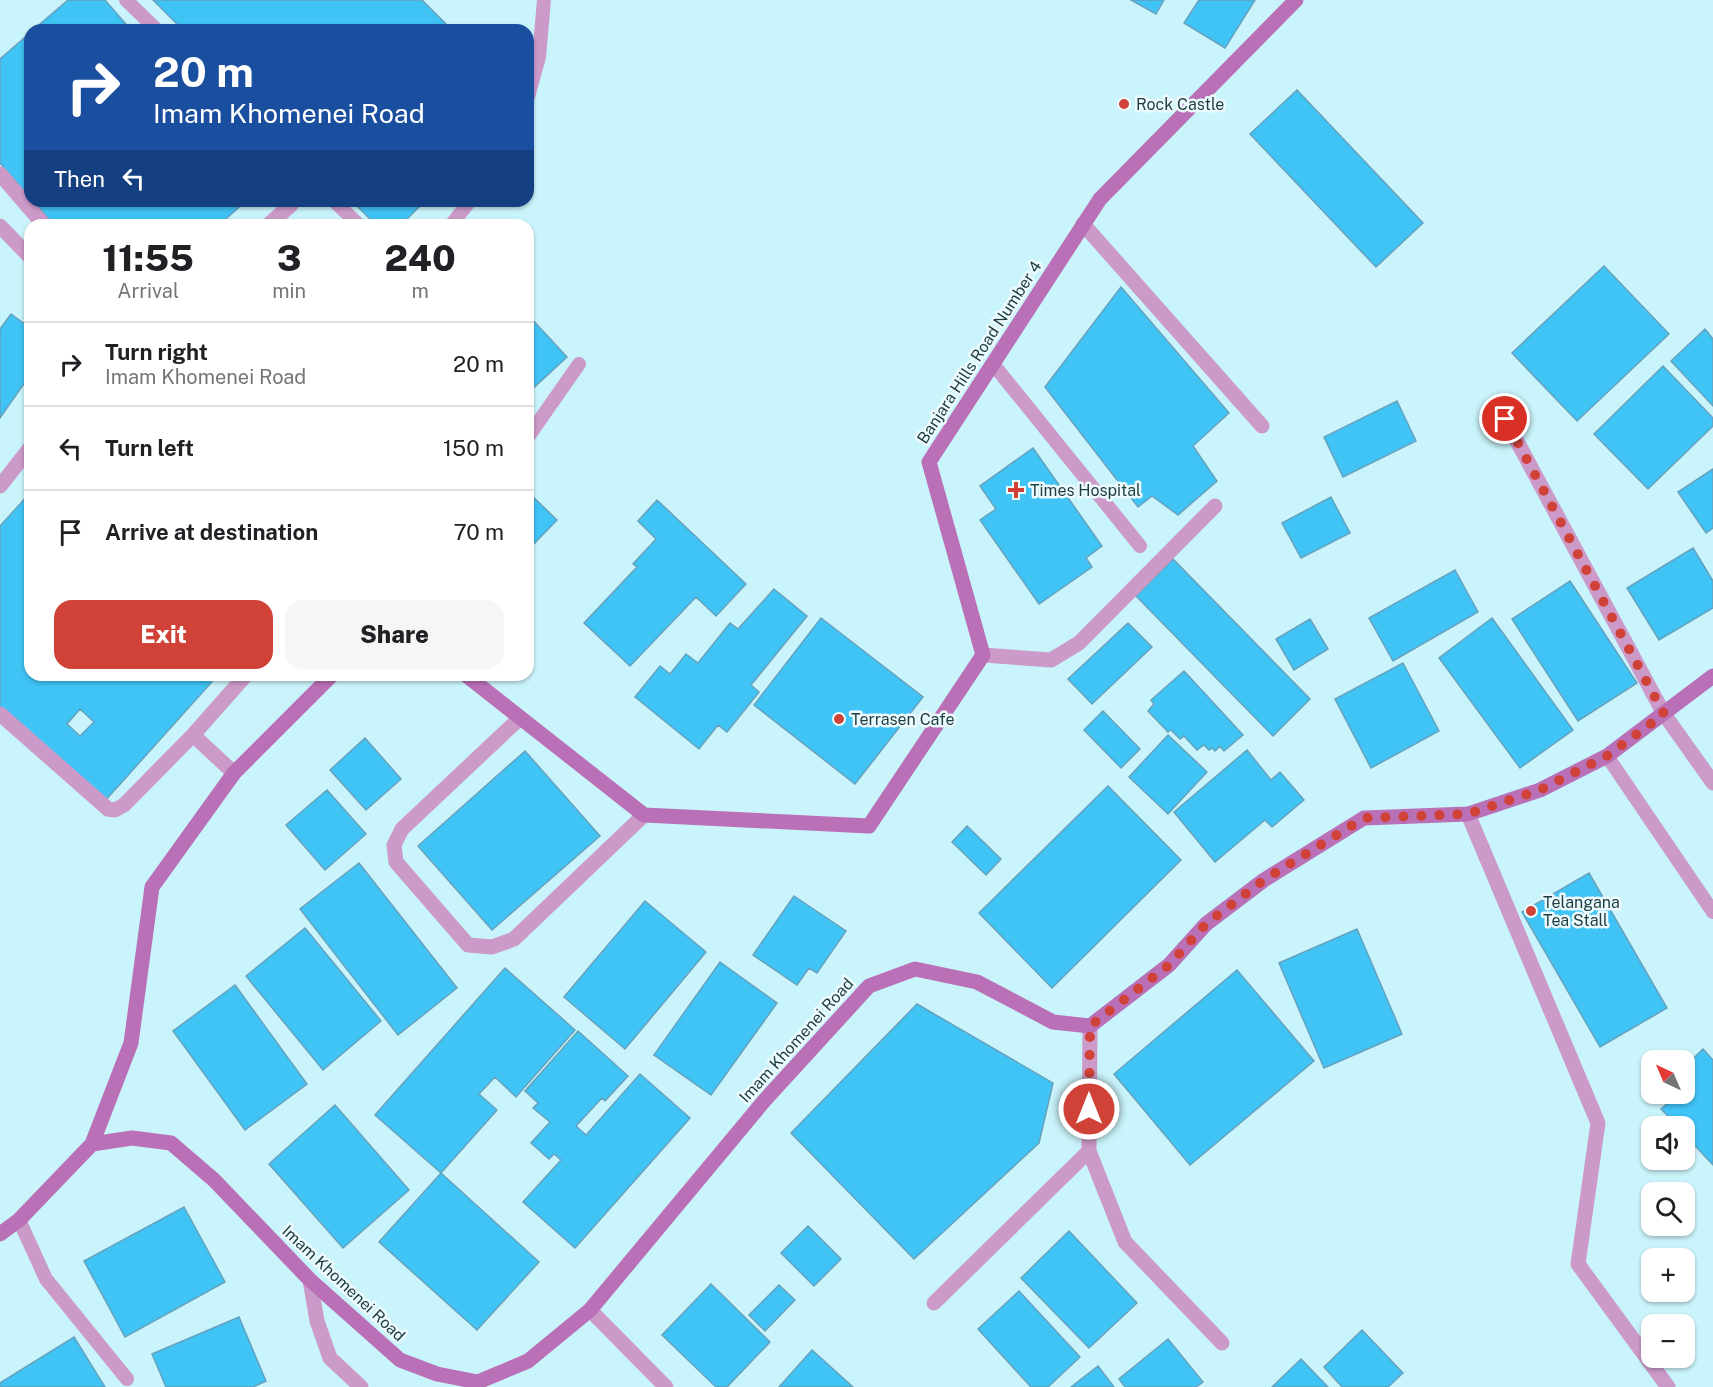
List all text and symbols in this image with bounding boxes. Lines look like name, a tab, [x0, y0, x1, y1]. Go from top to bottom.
text: 20 m	[153, 47, 254, 96]
icon: right	[54, 48, 132, 126]
place label: Rock Castle	[1136, 95, 1224, 114]
text: Imam Khomenei Road	[153, 97, 425, 129]
marker: Rock Castle	[1117, 97, 1131, 111]
icon: left	[117, 162, 150, 195]
text: Then	[54, 166, 105, 192]
text: 11:55	[102, 237, 194, 279]
text: 3	[277, 237, 301, 279]
text: 240	[384, 237, 456, 279]
street label: Banjara Hills Road Number 4	[913, 257, 1046, 447]
text: Arrival	[117, 279, 179, 303]
text: min	[272, 279, 306, 303]
text: m	[411, 279, 429, 303]
text: Turn right	[105, 339, 208, 365]
icon: right	[54, 348, 87, 381]
text: 20 m	[453, 351, 504, 377]
text: Imam Khomenei Road	[105, 365, 306, 389]
pin	[1479, 393, 1530, 444]
icon: arrive	[1488, 402, 1521, 435]
icon: left	[54, 432, 87, 465]
text: Turn left	[105, 435, 194, 461]
text: 150 m	[443, 435, 504, 461]
marker: Times Hospital	[1007, 481, 1025, 499]
place label: Times Hospital	[1030, 481, 1141, 500]
icon: arrive	[54, 516, 87, 549]
text: Arrive at destination	[105, 519, 318, 545]
text: 70 m	[453, 519, 504, 545]
button: Exit	[54, 600, 273, 669]
button: Share	[285, 600, 504, 669]
place label: Terrasen Cafe	[851, 710, 955, 729]
marker: Terrasen Cafe	[832, 712, 846, 726]
place label: Telangana Tea Stall	[1543, 893, 1620, 930]
marker: Telangana Tea Stall	[1524, 904, 1538, 918]
street label: Imam Khomenei Road	[735, 974, 857, 1107]
north arrow	[1641, 1050, 1695, 1104]
map controls	[1641, 1050, 1695, 1368]
position arrow	[1057, 1077, 1121, 1141]
button: sound	[1641, 1116, 1695, 1170]
button: search	[1641, 1182, 1695, 1236]
street label: Imam Khomenei Road	[278, 1222, 409, 1345]
button: +	[1641, 1248, 1695, 1302]
button: −	[1641, 1314, 1695, 1368]

